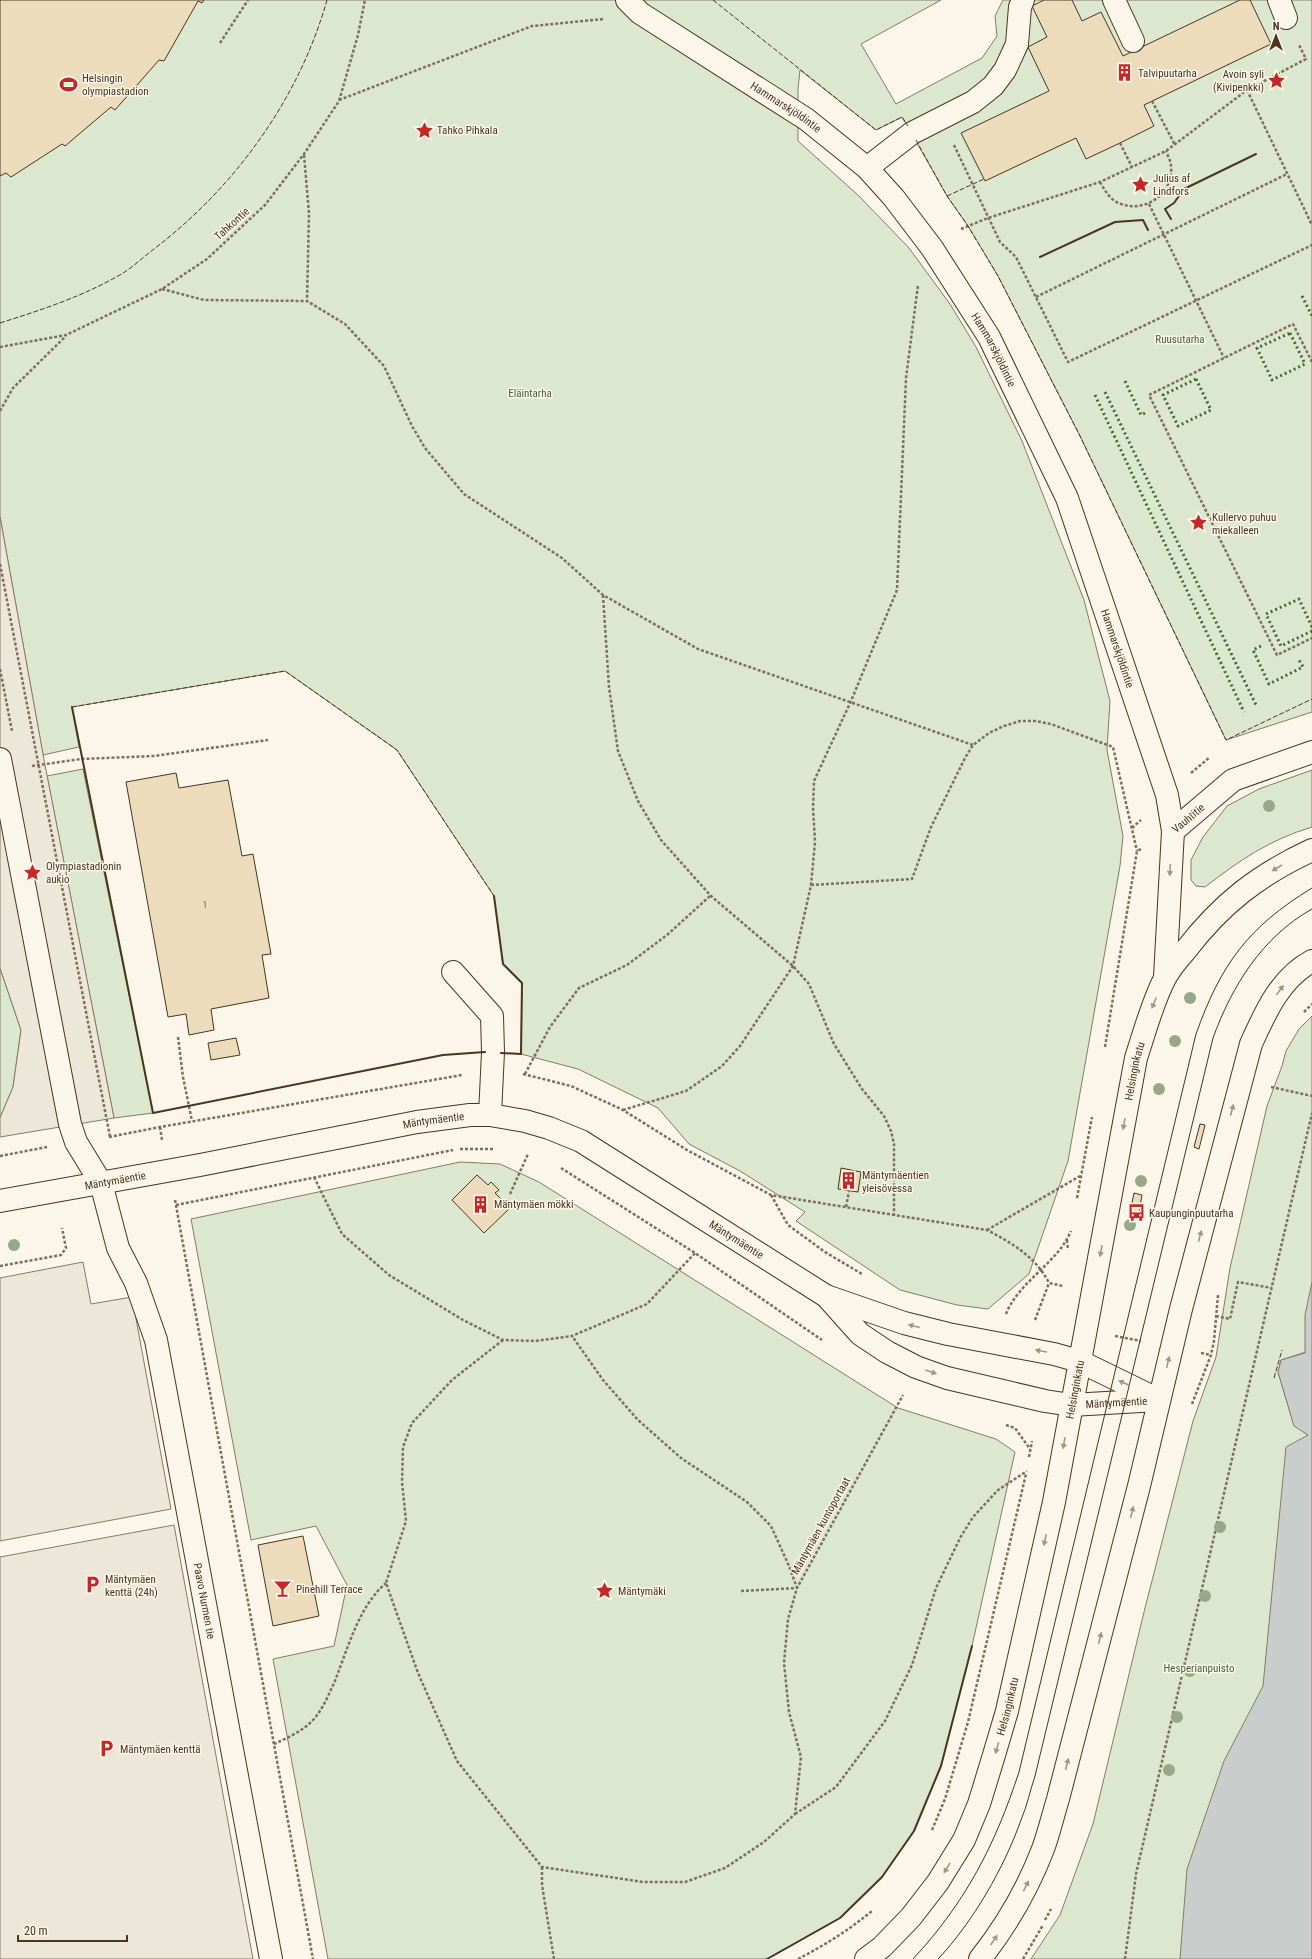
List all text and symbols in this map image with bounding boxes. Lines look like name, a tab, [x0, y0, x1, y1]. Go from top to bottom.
north arrow	[1256, 16, 1296, 56]
text: N	[1273, 20, 1280, 33]
building icon: Talvipuutarha	[1115, 63, 1135, 83]
place label: Talvipuutarha	[1138, 67, 1197, 80]
place label: Avoin syli (Kivipenkki)	[1213, 68, 1264, 94]
place icon: Avoin syli (Kivipenkki)	[1267, 70, 1287, 90]
place label: Helsingin olympiastadion	[82, 72, 149, 98]
sports icon: Helsingin olympiastadion	[59, 74, 79, 94]
street label: Hammarskjöldintie	[748, 79, 824, 135]
place icon: Tahko Pihkala	[414, 120, 434, 140]
place label: Tahko Pihkala	[437, 124, 498, 137]
place label: Julius af Lindfors	[1153, 172, 1191, 198]
place icon: Julius af Lindfors	[1130, 174, 1150, 194]
street label: Tahkontie	[212, 205, 252, 243]
street label: Hammarskjöldintie	[969, 310, 1019, 389]
park label: Ruusutarha	[1155, 333, 1205, 346]
park label: Eläintarha	[508, 387, 552, 400]
place label: Kullervo puhuu miekalleen	[1212, 511, 1276, 537]
place icon: Kullervo puhuu miekalleen	[1189, 513, 1209, 533]
street label: Hammarskjöldintie	[1098, 607, 1137, 689]
street label: Vauhtitie	[1169, 801, 1207, 835]
place label: Olympiastadionin aukio	[46, 860, 121, 886]
place icon: Olympiastadionin aukio	[23, 862, 43, 882]
one-way arrow	[1167, 864, 1174, 876]
one-way arrow	[1272, 864, 1282, 872]
house number: 1	[203, 900, 207, 910]
one-way arrow	[1276, 985, 1284, 996]
one-way arrow	[1151, 997, 1157, 1009]
street label: Helsinginkatu	[1122, 1040, 1147, 1101]
one-way arrow	[1229, 1104, 1235, 1116]
street label: Mäntymäentie	[402, 1109, 465, 1131]
one-way arrow	[1121, 1118, 1127, 1130]
street label: Mäntymäentie	[84, 1168, 147, 1192]
place label: Mäntymäentien yleisövessa	[862, 1169, 929, 1195]
building icon: Mäntymäentien yleisövessa	[839, 1171, 859, 1191]
building icon: Mäntymäen mökki	[471, 1194, 491, 1214]
place label: Mäntymäen mökki	[494, 1198, 574, 1211]
bus stop icon: Kaupunginpuutarha	[1126, 1203, 1146, 1223]
place label: Kaupunginpuutarha	[1149, 1207, 1233, 1220]
street label: Mäntymäentie	[707, 1217, 766, 1261]
one-way arrow	[1197, 1230, 1203, 1242]
one-way arrow	[1097, 1245, 1103, 1258]
one-way arrow	[907, 1322, 920, 1328]
one-way arrow	[1035, 1348, 1047, 1354]
one-way arrow	[1166, 1356, 1172, 1368]
street label: Helsinginkatu	[1063, 1359, 1087, 1420]
one-way arrow	[926, 1370, 938, 1376]
one-way arrow	[1119, 1380, 1130, 1386]
street label: Mäntymäentie	[1085, 1394, 1148, 1411]
one-way arrow	[1061, 1437, 1067, 1449]
street label: Mäntymäen kuntoportaat	[789, 1475, 853, 1577]
one-way arrow	[1129, 1506, 1135, 1518]
one-way arrow	[1042, 1534, 1048, 1546]
street label: Paavo Nurmen tie	[191, 1562, 218, 1640]
place label: Mäntymäen kenttä (24h)	[105, 1573, 158, 1599]
parking icon: Mäntymäen kenttä (24h)	[82, 1575, 102, 1595]
bar icon: Pinehill Terrace	[273, 1579, 293, 1599]
place icon: Mäntymäki	[595, 1581, 615, 1601]
place label: Pinehill Terrace	[296, 1583, 363, 1596]
place label: Mäntymäki	[618, 1585, 666, 1598]
one-way arrow	[1097, 1631, 1103, 1643]
park label: Hesperianpuisto	[1163, 1662, 1235, 1675]
street label: Helsinginkatu	[994, 1676, 1021, 1737]
parking icon: Mäntymäen kenttä	[97, 1739, 117, 1759]
one-way arrow	[993, 1742, 999, 1754]
place label: Mäntymäen kenttä	[120, 1743, 200, 1756]
one-way arrow	[1065, 1757, 1071, 1770]
one-way arrow	[944, 1862, 951, 1874]
one-way arrow	[1023, 1881, 1029, 1892]
scale bar	[18, 1917, 127, 1943]
text: 20 m	[24, 1924, 48, 1938]
one-way arrow	[990, 1935, 998, 1945]

